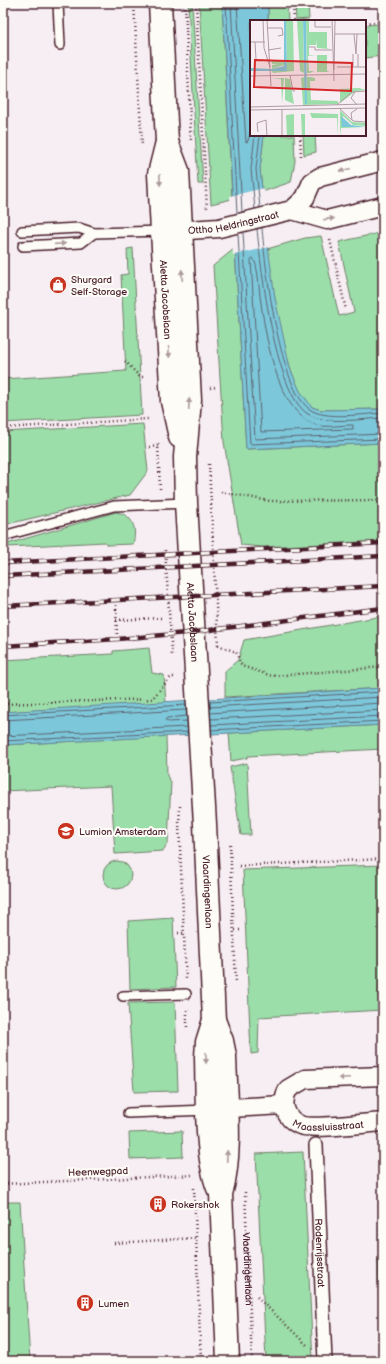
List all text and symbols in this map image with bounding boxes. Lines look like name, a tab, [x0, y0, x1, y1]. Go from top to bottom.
inset map	[250, 20, 366, 136]
one-way arrow	[339, 167, 351, 173]
one-way arrow	[157, 174, 163, 187]
street label: Ottho Heldringstraat	[188, 209, 280, 237]
one-way arrow	[323, 215, 335, 222]
one-way arrow	[54, 240, 66, 247]
street label: Aletta Jacobslaan	[157, 260, 173, 340]
one-way arrow	[179, 269, 186, 281]
place label: Shurgard Self-Storage	[71, 274, 127, 298]
shop icon: Shurgard Self-Storage	[48, 275, 68, 295]
one-way arrow	[165, 346, 172, 358]
one-way arrow	[186, 397, 192, 410]
street label: Aletta Jacobslaan	[184, 582, 200, 663]
school or university icon: Lumion Amsterdam	[56, 821, 76, 841]
place label: Lumion Amsterdam	[79, 826, 166, 838]
street label: Vlaardingenlaan	[199, 855, 215, 929]
one-way arrow	[203, 1052, 209, 1065]
one-way arrow	[338, 1074, 350, 1081]
street label: Maassluisstraat	[290, 1117, 364, 1134]
one-way arrow	[224, 1149, 230, 1162]
street label: Heenwegpad	[68, 1165, 129, 1179]
building icon: Rokershok	[148, 1194, 168, 1214]
place label: Rokershok	[171, 1199, 219, 1211]
street label: Rodenrijsstraat	[312, 1218, 327, 1288]
street label: Vlaardingenlaan	[240, 1232, 255, 1306]
building icon: Lumen	[75, 1293, 95, 1313]
place label: Lumen	[98, 1298, 130, 1310]

